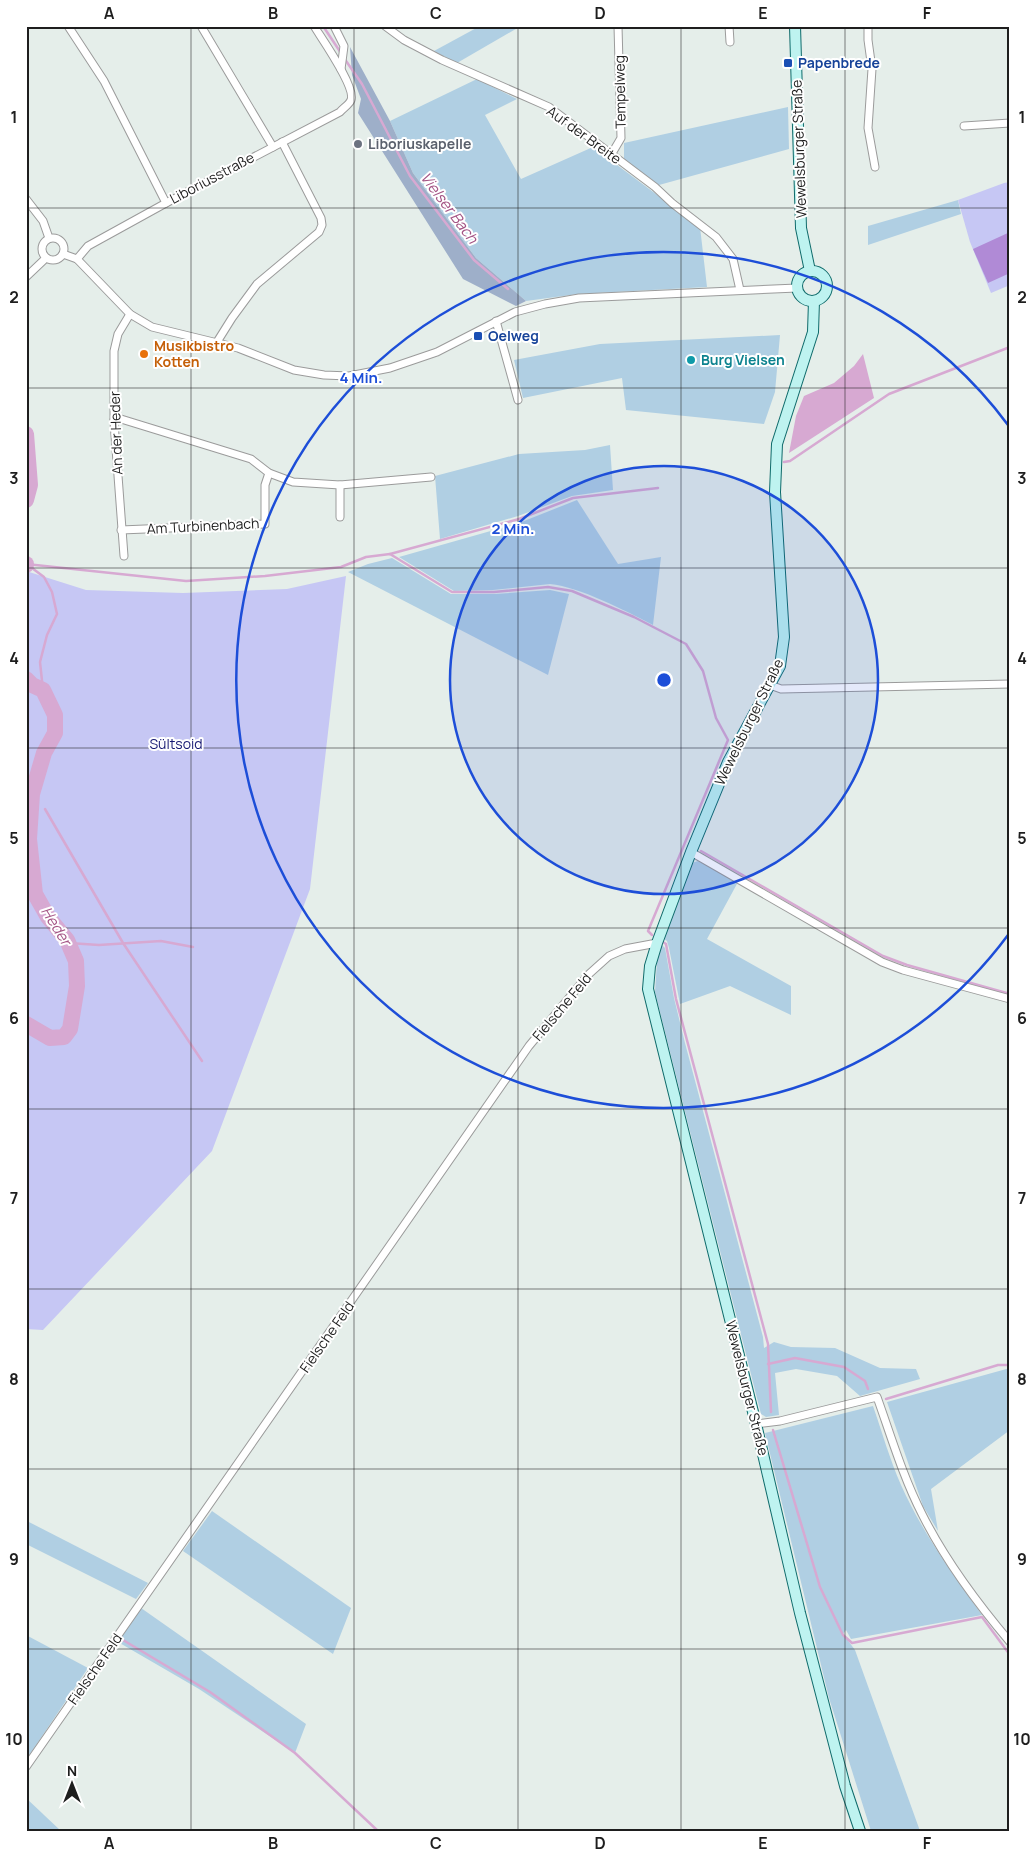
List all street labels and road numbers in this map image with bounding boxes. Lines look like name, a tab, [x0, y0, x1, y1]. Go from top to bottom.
street label: Tempelweg	[609, 55, 630, 129]
street label: Wewelsburger Straße	[787, 79, 810, 219]
street label: Auf der Breite	[543, 101, 625, 168]
street label: Liboriusstraße	[166, 147, 257, 208]
street label: An der Heder	[105, 391, 126, 475]
street label: Am Turbinenbach	[146, 513, 260, 538]
street label: Wewelsburger Straße	[710, 655, 787, 788]
street label: Fielsche Feld	[528, 969, 595, 1044]
street label: Fielsche Feld	[295, 1297, 358, 1376]
street label: Wewelsburger Straße	[722, 1318, 773, 1457]
street label: Fielsche Feld	[63, 1629, 126, 1708]

